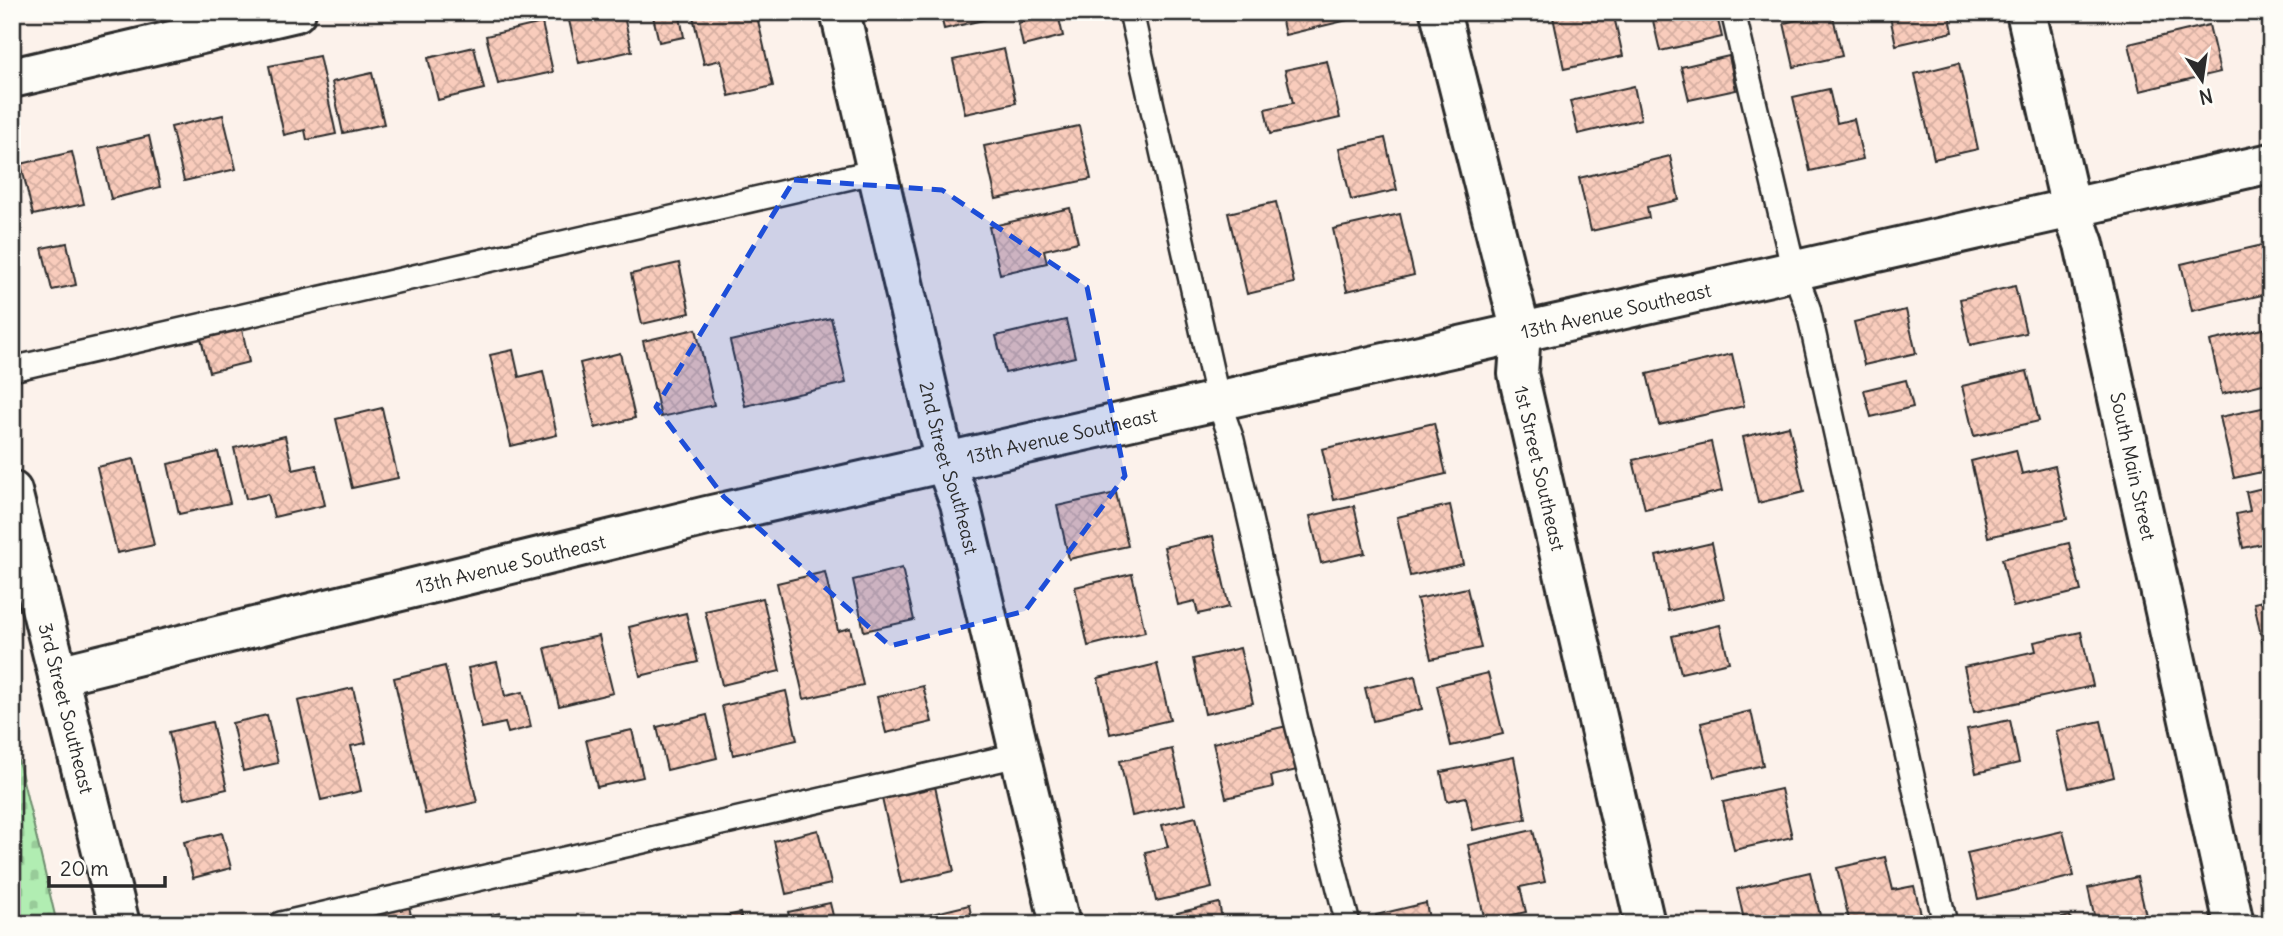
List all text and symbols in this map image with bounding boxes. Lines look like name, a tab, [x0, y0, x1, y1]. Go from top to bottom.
north arrow	[2168, 46, 2238, 116]
text: N	[2197, 83, 2215, 110]
street label: 13th Avenue Southeast	[1518, 278, 1713, 344]
street label: 2nd Street Southeast	[914, 379, 984, 557]
street label: 1st Street Southeast	[1509, 384, 1570, 553]
street label: South Main Street	[2105, 390, 2161, 543]
street label: 13th Avenue Southeast	[964, 403, 1159, 469]
street label: 13th Avenue Southeast	[413, 529, 608, 599]
street label: 3rd Street Southeast	[33, 620, 99, 796]
scale bar	[49, 845, 164, 889]
text: 20 m	[60, 855, 109, 882]

